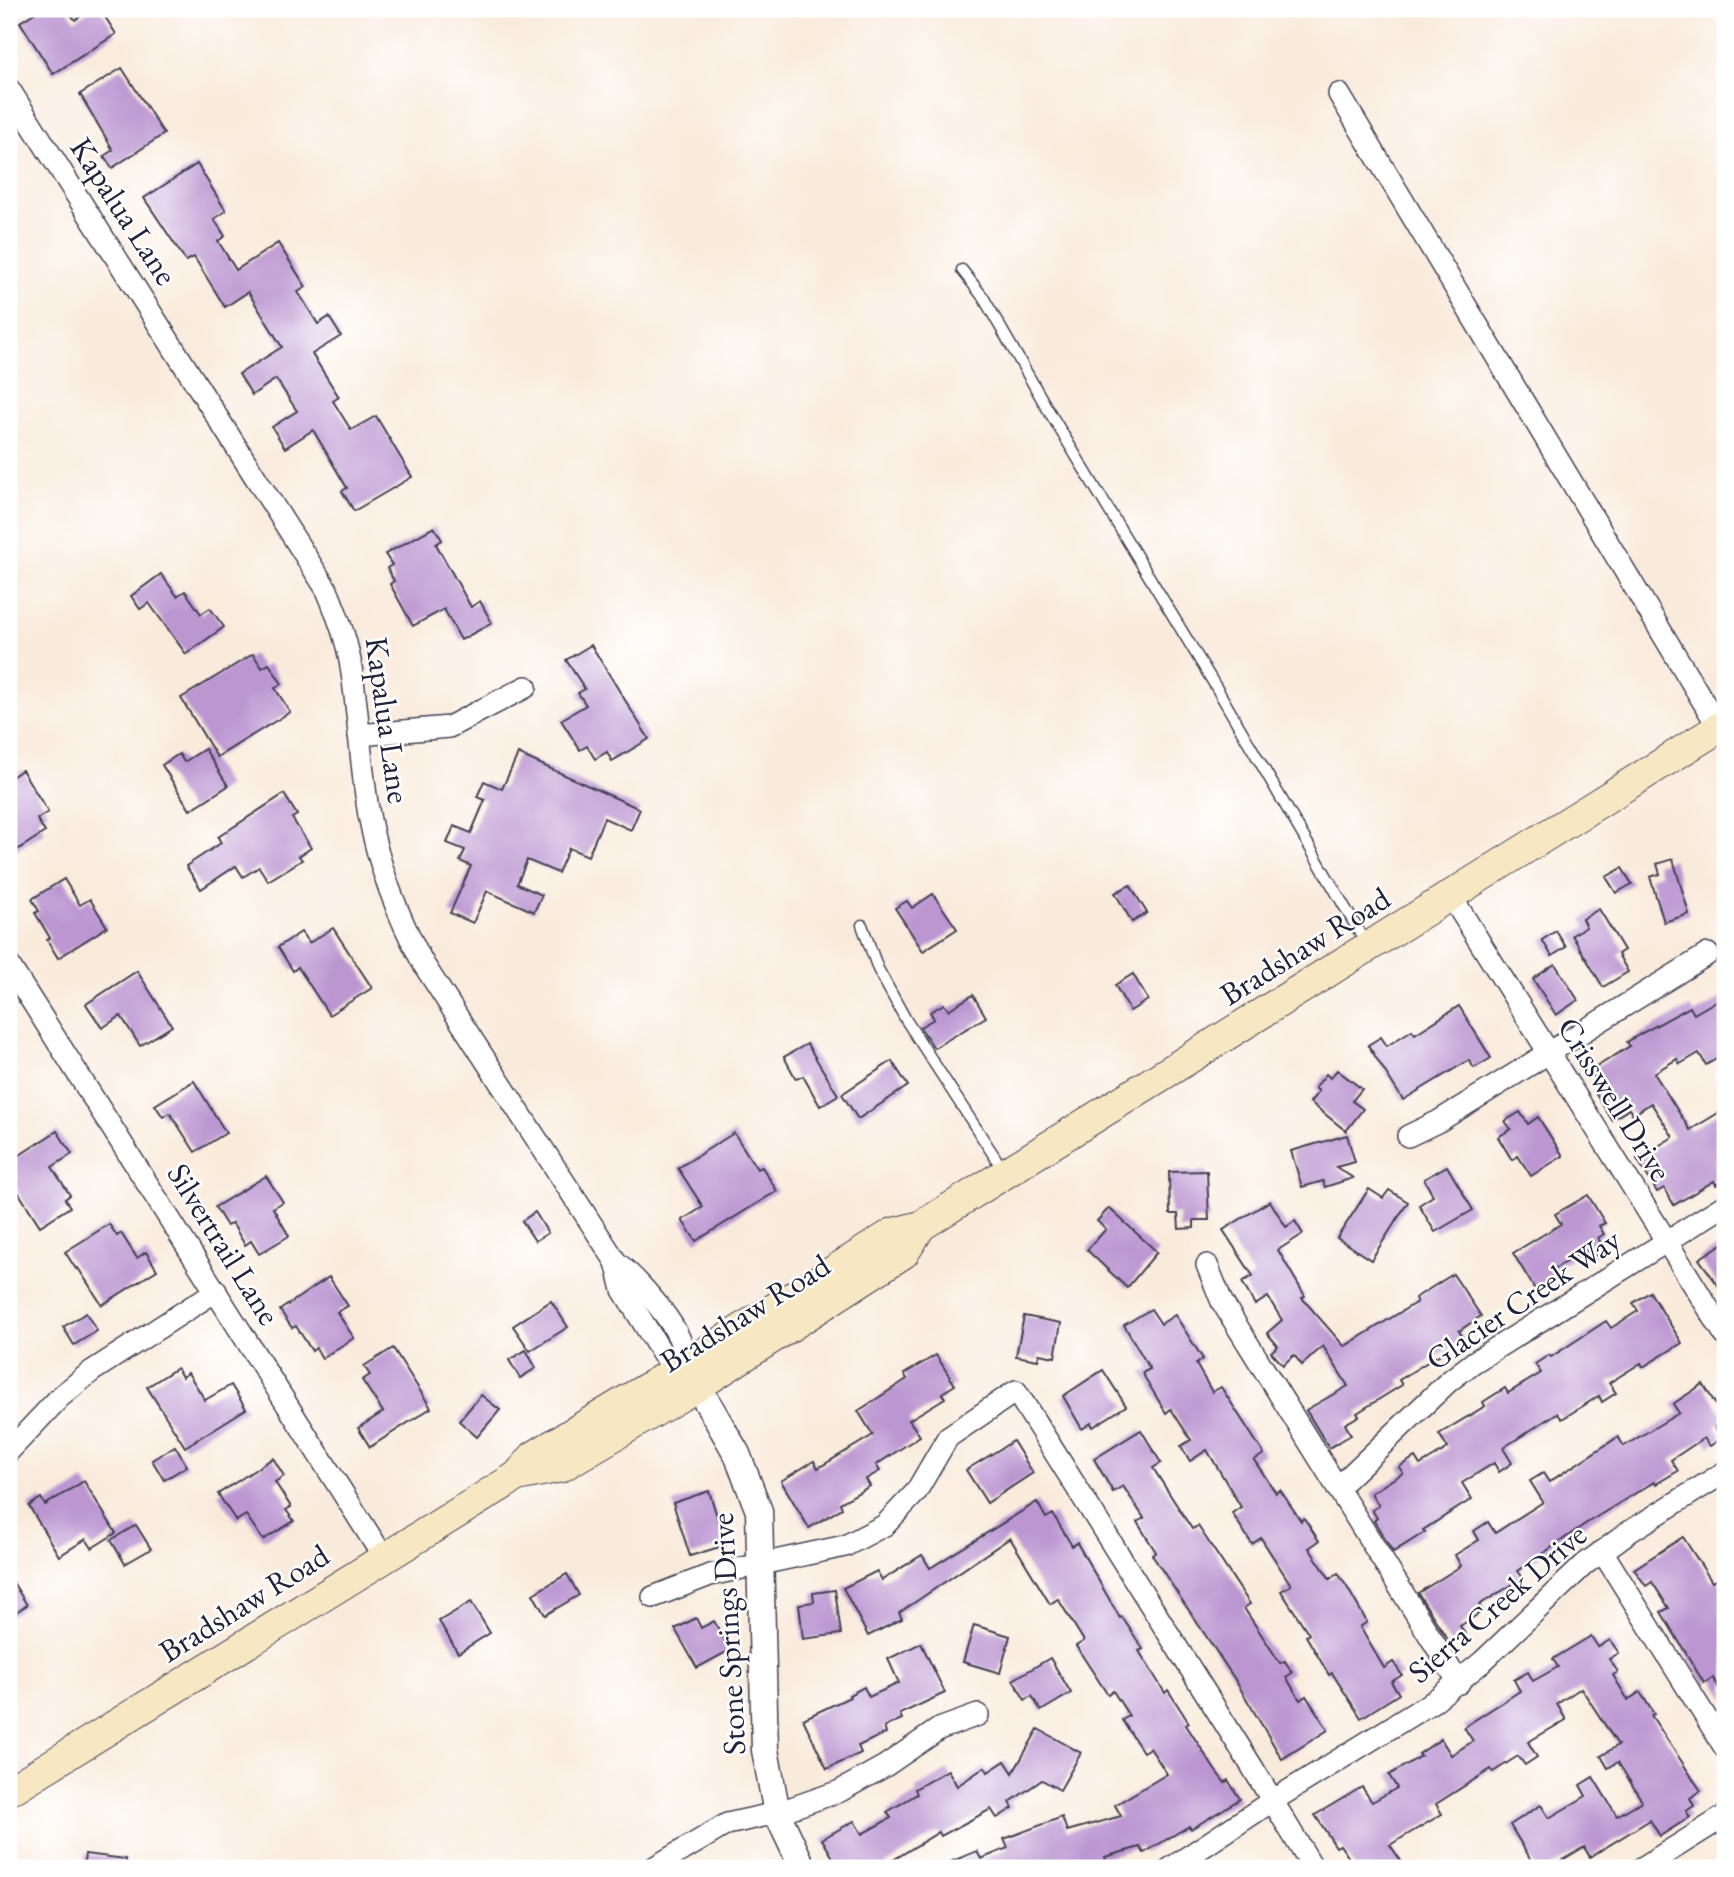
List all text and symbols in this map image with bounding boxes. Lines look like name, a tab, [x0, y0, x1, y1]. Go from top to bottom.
street label: Kapalua Lane	[61, 129, 187, 293]
street label: Kapalua Lane	[356, 634, 420, 806]
street label: Bradshaw Road	[1212, 877, 1399, 1015]
street label: Crisswell Drive	[1548, 1009, 1682, 1189]
street label: Silvertrail Lane	[158, 1155, 290, 1333]
street label: Glacier Creek Way	[1417, 1218, 1629, 1380]
street label: Bradshaw Road	[652, 1244, 839, 1382]
street label: Stone Springs Drive	[701, 1512, 755, 1756]
street label: Sierra Creek Drive	[1399, 1514, 1595, 1692]
street label: Bradshaw Road	[151, 1534, 338, 1672]

